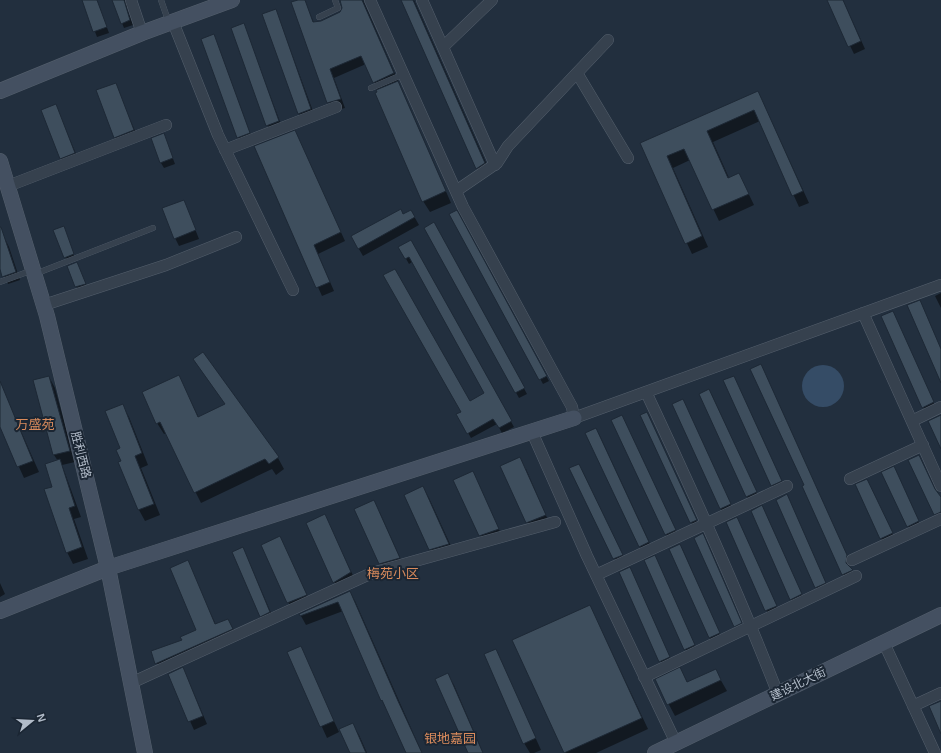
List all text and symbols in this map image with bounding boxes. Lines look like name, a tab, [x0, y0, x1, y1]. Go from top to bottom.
district label: 万盛苑	[15, 417, 55, 432]
street label: 胜利西路	[68, 430, 94, 480]
district label: 梅苑小区	[367, 566, 419, 581]
street label: 建设北大街	[768, 665, 828, 703]
north arrow	[12, 701, 52, 741]
text: N	[35, 712, 48, 724]
district label: 银地嘉园	[424, 731, 476, 746]

